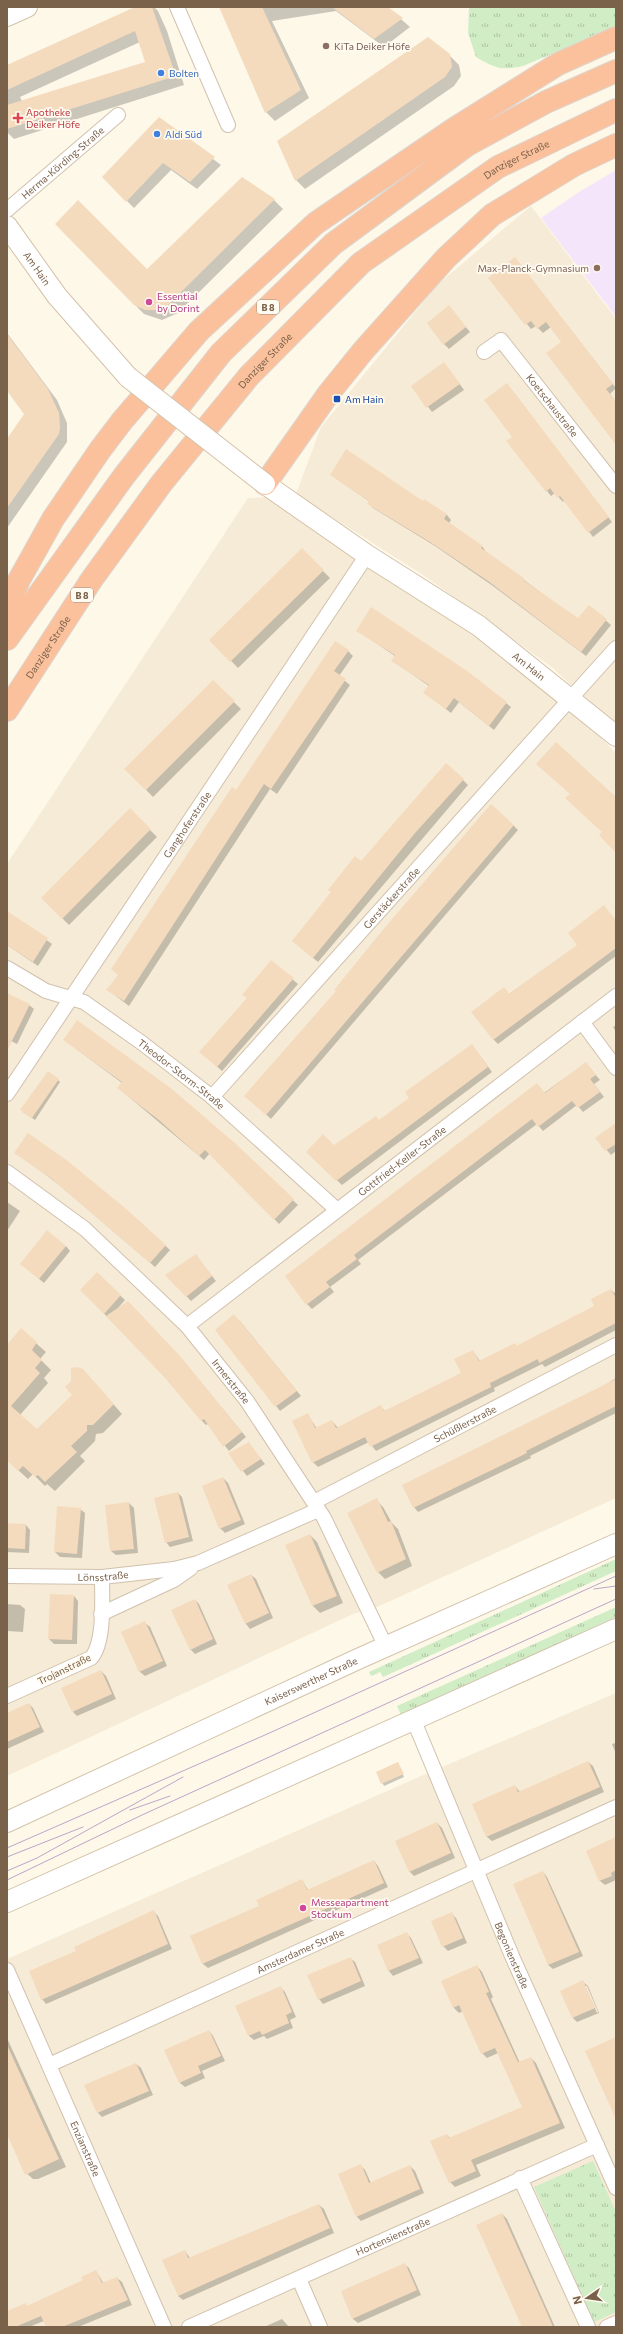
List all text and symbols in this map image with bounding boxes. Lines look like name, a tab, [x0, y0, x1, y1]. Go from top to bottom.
place label: KiTa Deiker Höfe	[334, 40, 410, 52]
marker: KiTa Deiker Höfe	[321, 41, 331, 51]
place label: Bolten	[169, 67, 199, 79]
marker: Bolten	[156, 68, 166, 78]
place label: Apotheke Deiker Höfe	[26, 106, 80, 130]
marker: Apotheke Deiker Höfe	[13, 113, 23, 123]
street label: Herma-Körding-Straße	[19, 124, 106, 201]
place label: Aldi Süd	[165, 128, 202, 140]
marker: Aldi Süd	[152, 129, 162, 139]
street label: Danziger Straße	[481, 137, 551, 181]
street label: Am Hain	[21, 249, 53, 288]
place label: Max-Planck-Gymnasium	[477, 262, 589, 274]
marker: Max-Planck-Gymnasium	[592, 263, 602, 273]
place label: Essential by Dorint	[157, 290, 200, 314]
marker: Essential by Dorint	[144, 297, 154, 307]
road number: B 8	[257, 300, 279, 314]
street label: Danziger Straße	[235, 330, 294, 391]
street label: Koetschaustraße	[524, 371, 581, 439]
place label: Am Hain	[345, 393, 384, 405]
marker: Am Hain	[332, 394, 342, 404]
road number: B 8	[71, 588, 93, 602]
street label: Danziger Straße	[23, 613, 73, 681]
street label: Am Hain	[510, 649, 548, 683]
street label: Ganghoferstraße	[160, 789, 213, 860]
street label: Gerstäckerstraße	[360, 865, 422, 931]
street label: Theodor-Storm-Straße	[136, 1036, 227, 1112]
street label: Gottfried-Keller-Straße	[355, 1123, 448, 1198]
street label: Irmerstraße	[210, 1356, 253, 1406]
street label: Schüßlerstraße	[431, 1402, 498, 1445]
street label: Lönsstraße	[77, 1568, 129, 1583]
street label: Trojanstraße	[35, 1651, 93, 1687]
street label: Kaiserswerther Straße	[262, 1654, 359, 1708]
place label: Messeapartment Stockum	[311, 1896, 389, 1920]
marker: Messeapartment Stockum	[298, 1903, 308, 1913]
street label: Begonienstraße	[492, 1920, 532, 1991]
street label: Amsterdamer Straße	[255, 1926, 346, 1976]
street label: Enzianstraße	[68, 2119, 103, 2178]
street label: Hortensienstraße	[354, 2214, 432, 2258]
north arrow	[567, 2278, 607, 2318]
text: N	[570, 2295, 584, 2306]

